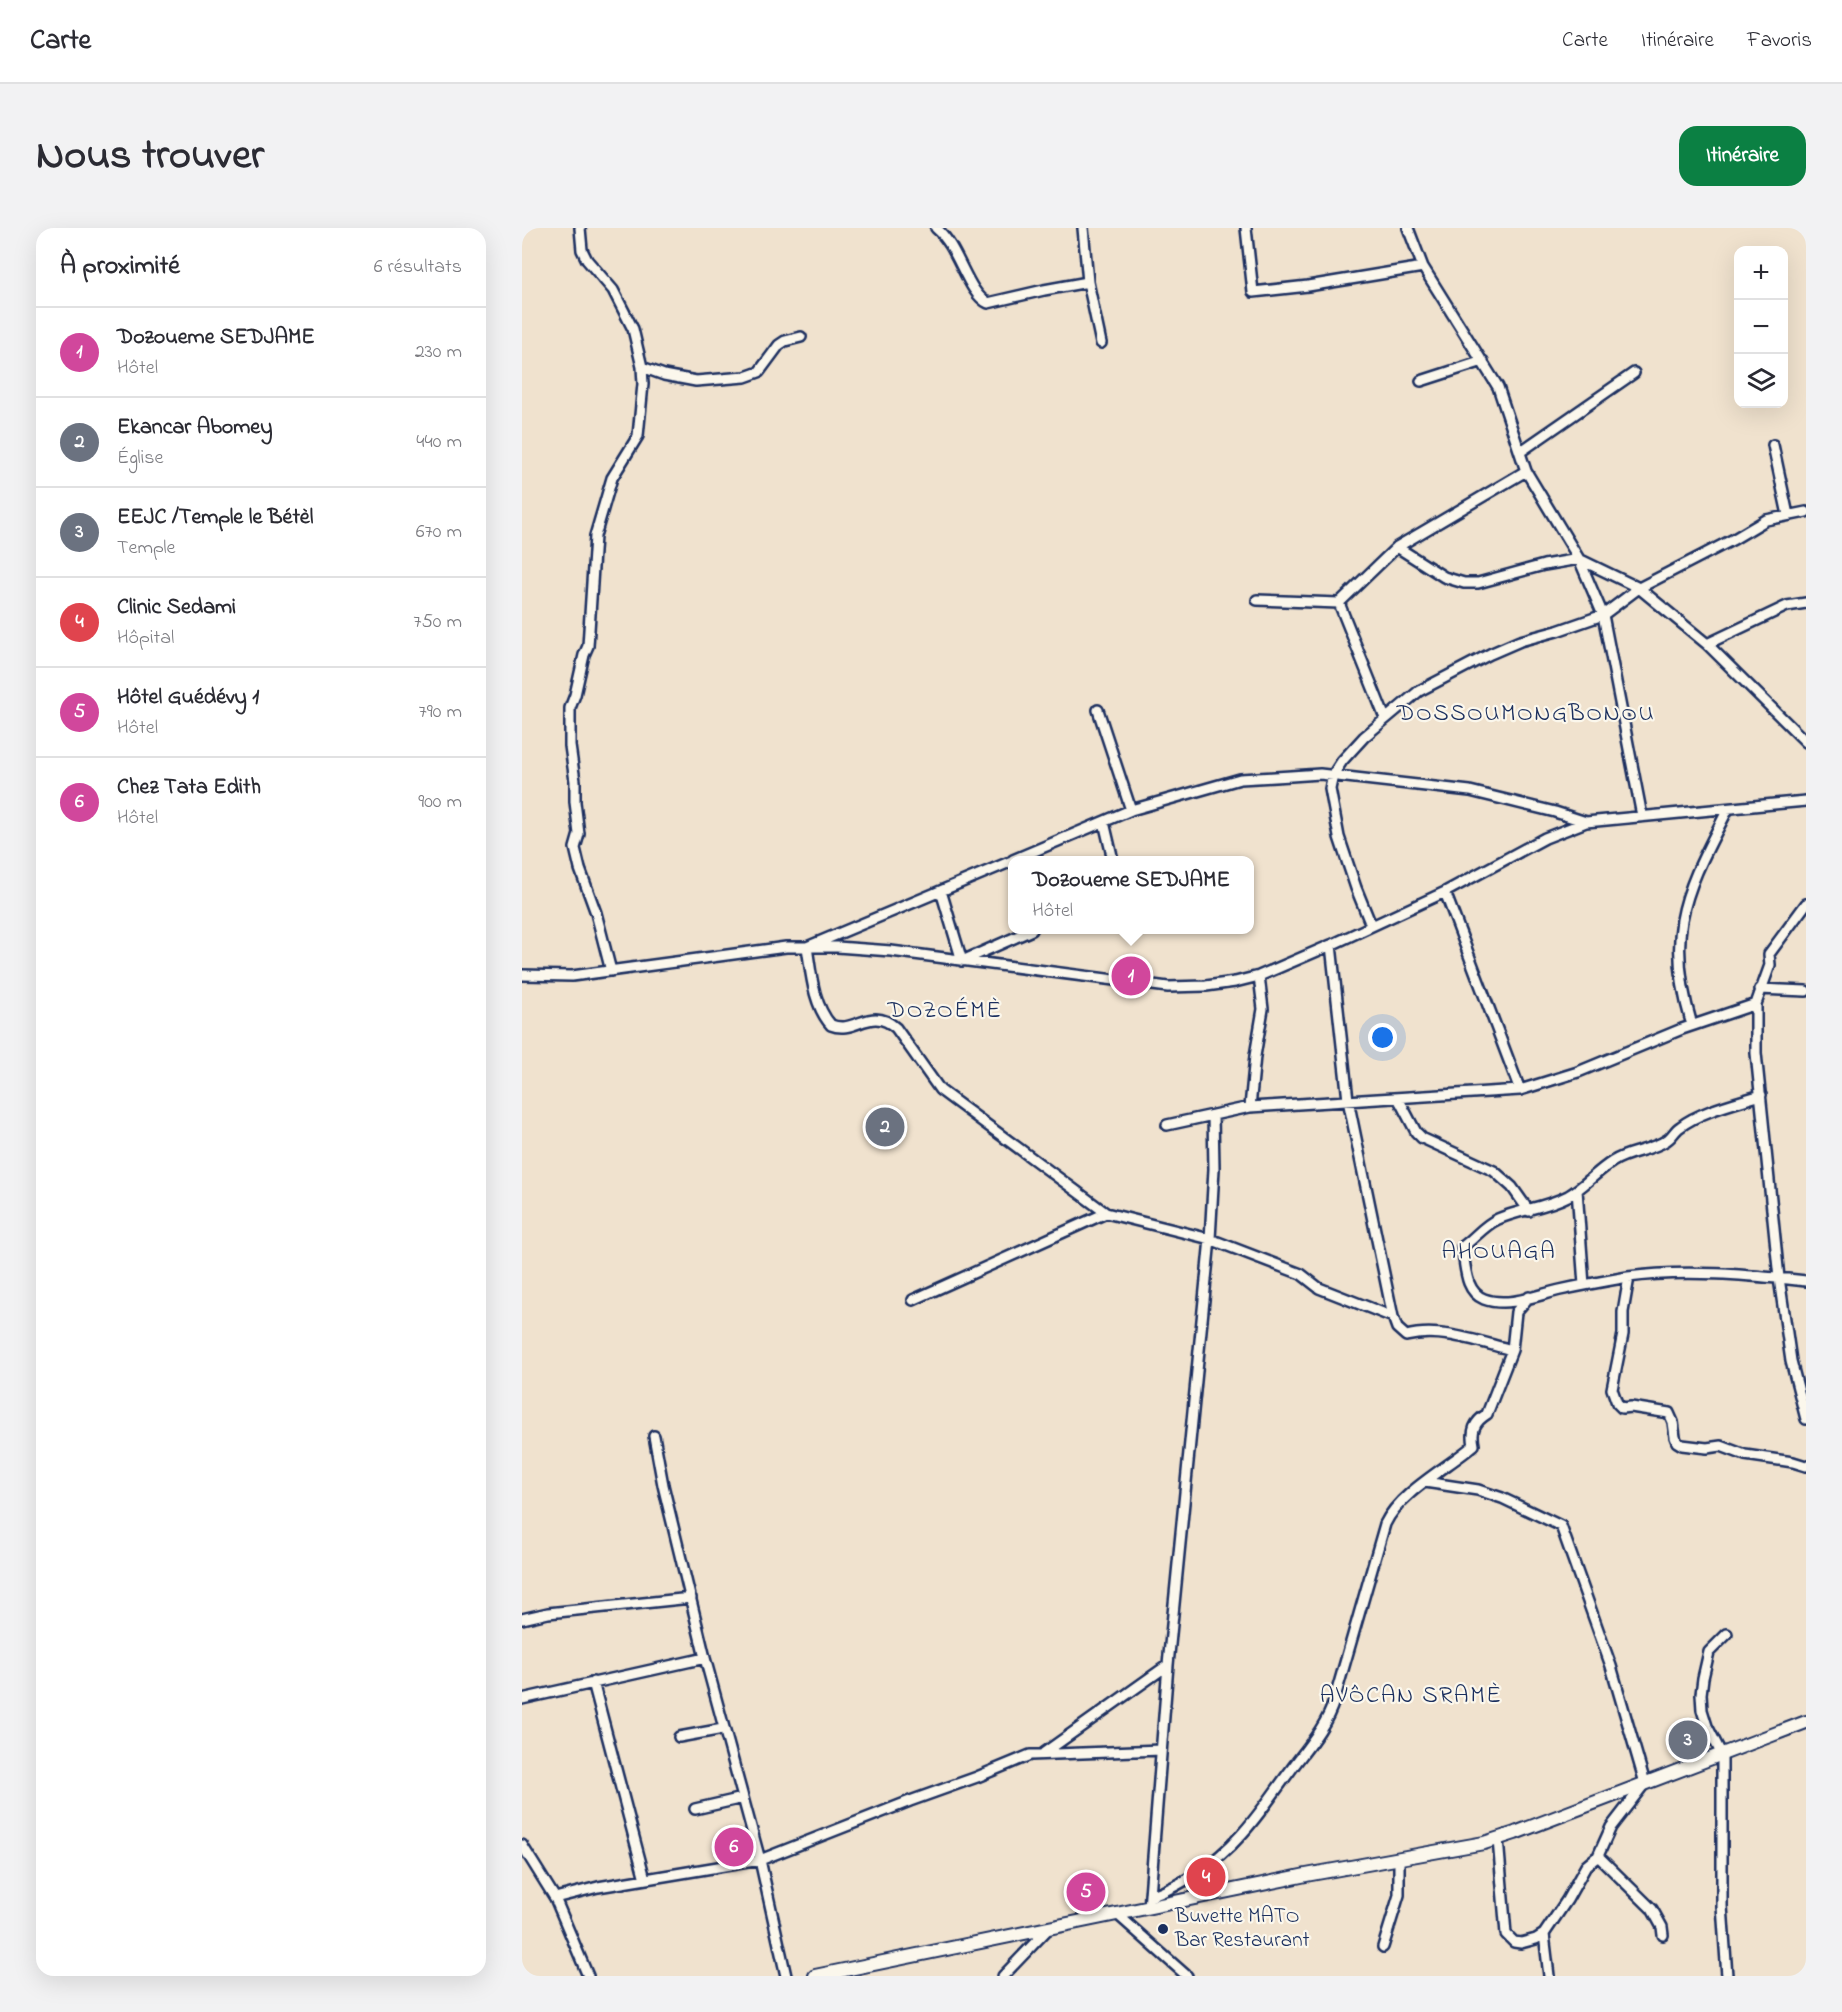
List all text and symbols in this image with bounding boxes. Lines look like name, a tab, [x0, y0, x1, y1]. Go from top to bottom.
text: Carte	[30, 21, 91, 62]
text: Carte	[1562, 26, 1608, 56]
text: Itinéraire	[1641, 26, 1714, 56]
text: Favoris	[1747, 26, 1812, 56]
text: Nous trouver	[36, 126, 264, 187]
button: Itinéraire	[1679, 126, 1806, 186]
map controls	[1734, 246, 1788, 408]
button: +	[1734, 246, 1788, 300]
text: À proximité	[60, 248, 180, 286]
text: 6 résultats	[374, 253, 462, 282]
button: −	[1734, 300, 1788, 354]
text: Dozoueme SEDJAME	[117, 322, 315, 354]
text: 1	[76, 338, 83, 367]
text: 230 m	[415, 338, 462, 367]
text: Hôtel	[117, 354, 158, 383]
button: layers	[1734, 354, 1788, 408]
text: Ekancar Abomey	[117, 412, 272, 444]
text: 2	[75, 428, 84, 457]
text: 440 m	[416, 428, 462, 457]
text: Église	[117, 444, 163, 473]
text: EEJC /Temple le Bétèl	[117, 502, 313, 534]
text: 3	[75, 518, 84, 547]
text: 670 m	[416, 518, 462, 547]
text: Temple	[117, 534, 176, 563]
text: Clinic Sedami	[117, 592, 236, 624]
text: 4	[75, 608, 84, 637]
text: 750 m	[413, 608, 462, 637]
text: Hôpital	[117, 624, 174, 653]
text: Hôtel Guédévy 1	[117, 682, 259, 714]
district label: DOSSOUMONGBONOU	[1396, 697, 1655, 732]
text: 5	[74, 698, 85, 727]
text: 790 m	[419, 698, 462, 727]
text: Hôtel	[117, 714, 158, 743]
text: Chez Tata Edith	[117, 772, 261, 804]
text: 6	[75, 788, 84, 817]
text: 900 m	[418, 788, 462, 817]
text: Hôtel	[117, 804, 158, 833]
popup	[1008, 856, 1254, 934]
text: Dozoueme SEDJAME	[1032, 865, 1230, 897]
text: Hôtel	[1032, 897, 1073, 926]
pin: 1	[1112, 954, 1150, 999]
district label: DOZOÉMÈ	[887, 994, 1002, 1029]
your location	[1368, 1023, 1397, 1052]
pin: 2	[866, 1104, 904, 1150]
district label: AHOUAGA	[1442, 1235, 1556, 1270]
district label: AVÔCAN SRAMÈ	[1320, 1679, 1502, 1714]
pin: 3	[1668, 1718, 1708, 1762]
pin: 6	[714, 1824, 754, 1870]
pin: 4	[1186, 1854, 1226, 1900]
pin: 5	[1066, 1870, 1106, 1914]
place label: Buvette MATO Bar Restaurant	[1174, 1902, 1310, 1956]
marker: Buvette MATO Bar Restaurant	[1156, 1922, 1170, 1936]

